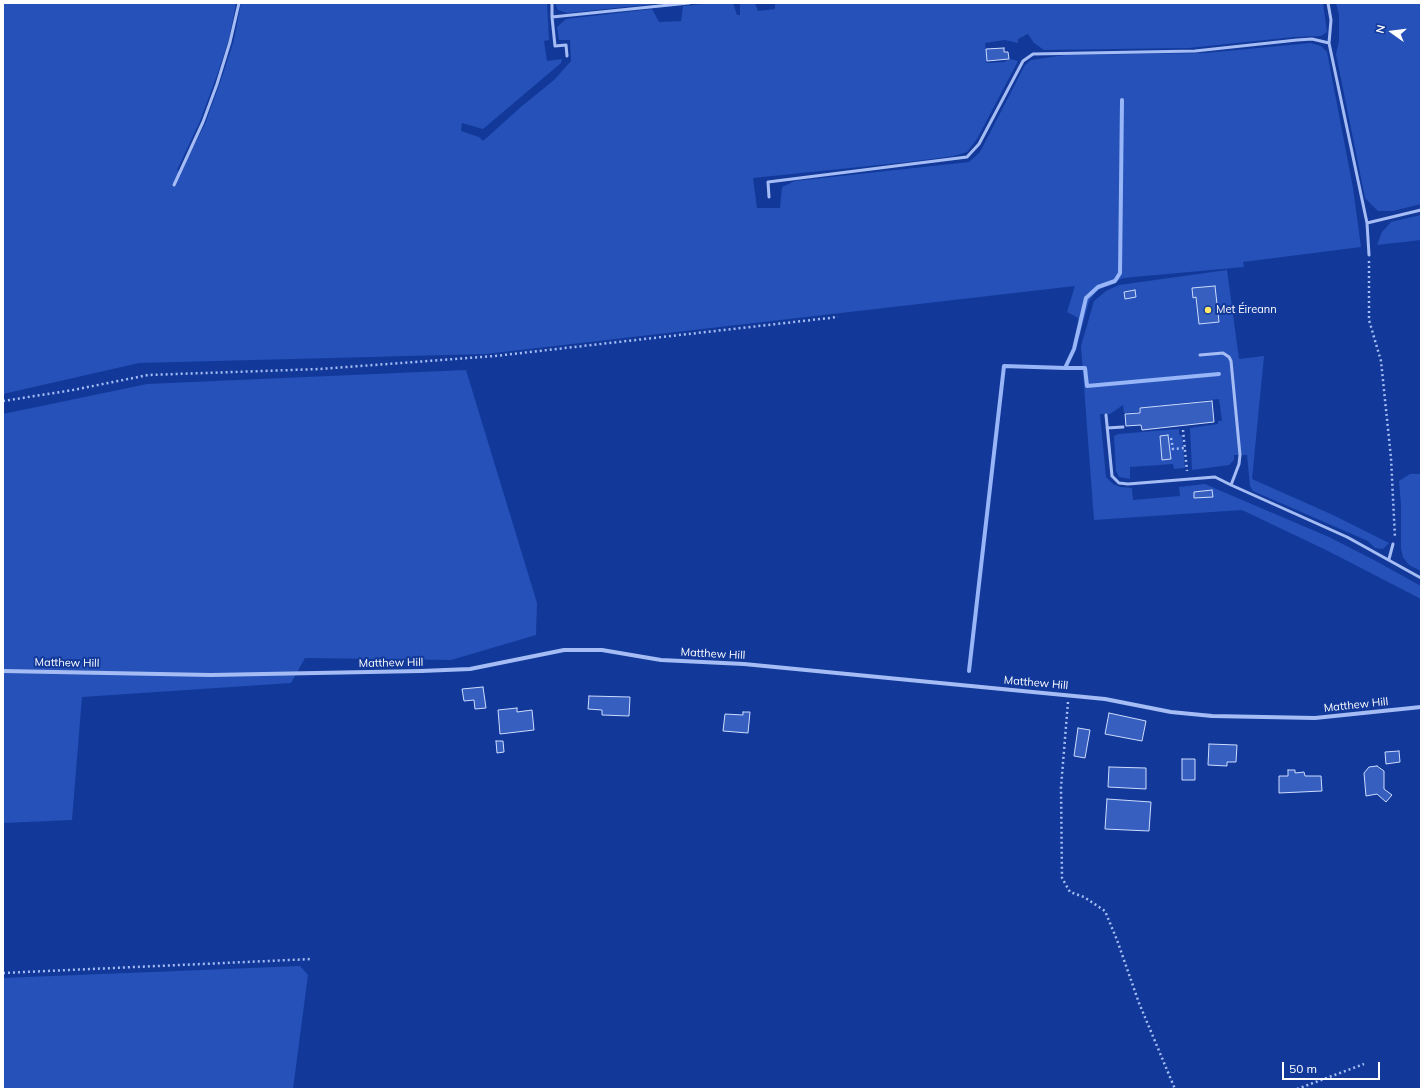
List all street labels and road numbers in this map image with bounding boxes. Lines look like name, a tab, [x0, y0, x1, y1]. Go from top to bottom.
street label: Matthew Hill	[680, 646, 746, 662]
street label: Matthew Hill	[35, 656, 99, 670]
street label: Matthew Hill	[359, 656, 423, 670]
street label: Matthew Hill	[1003, 674, 1069, 692]
street label: Matthew Hill	[1323, 695, 1389, 715]

